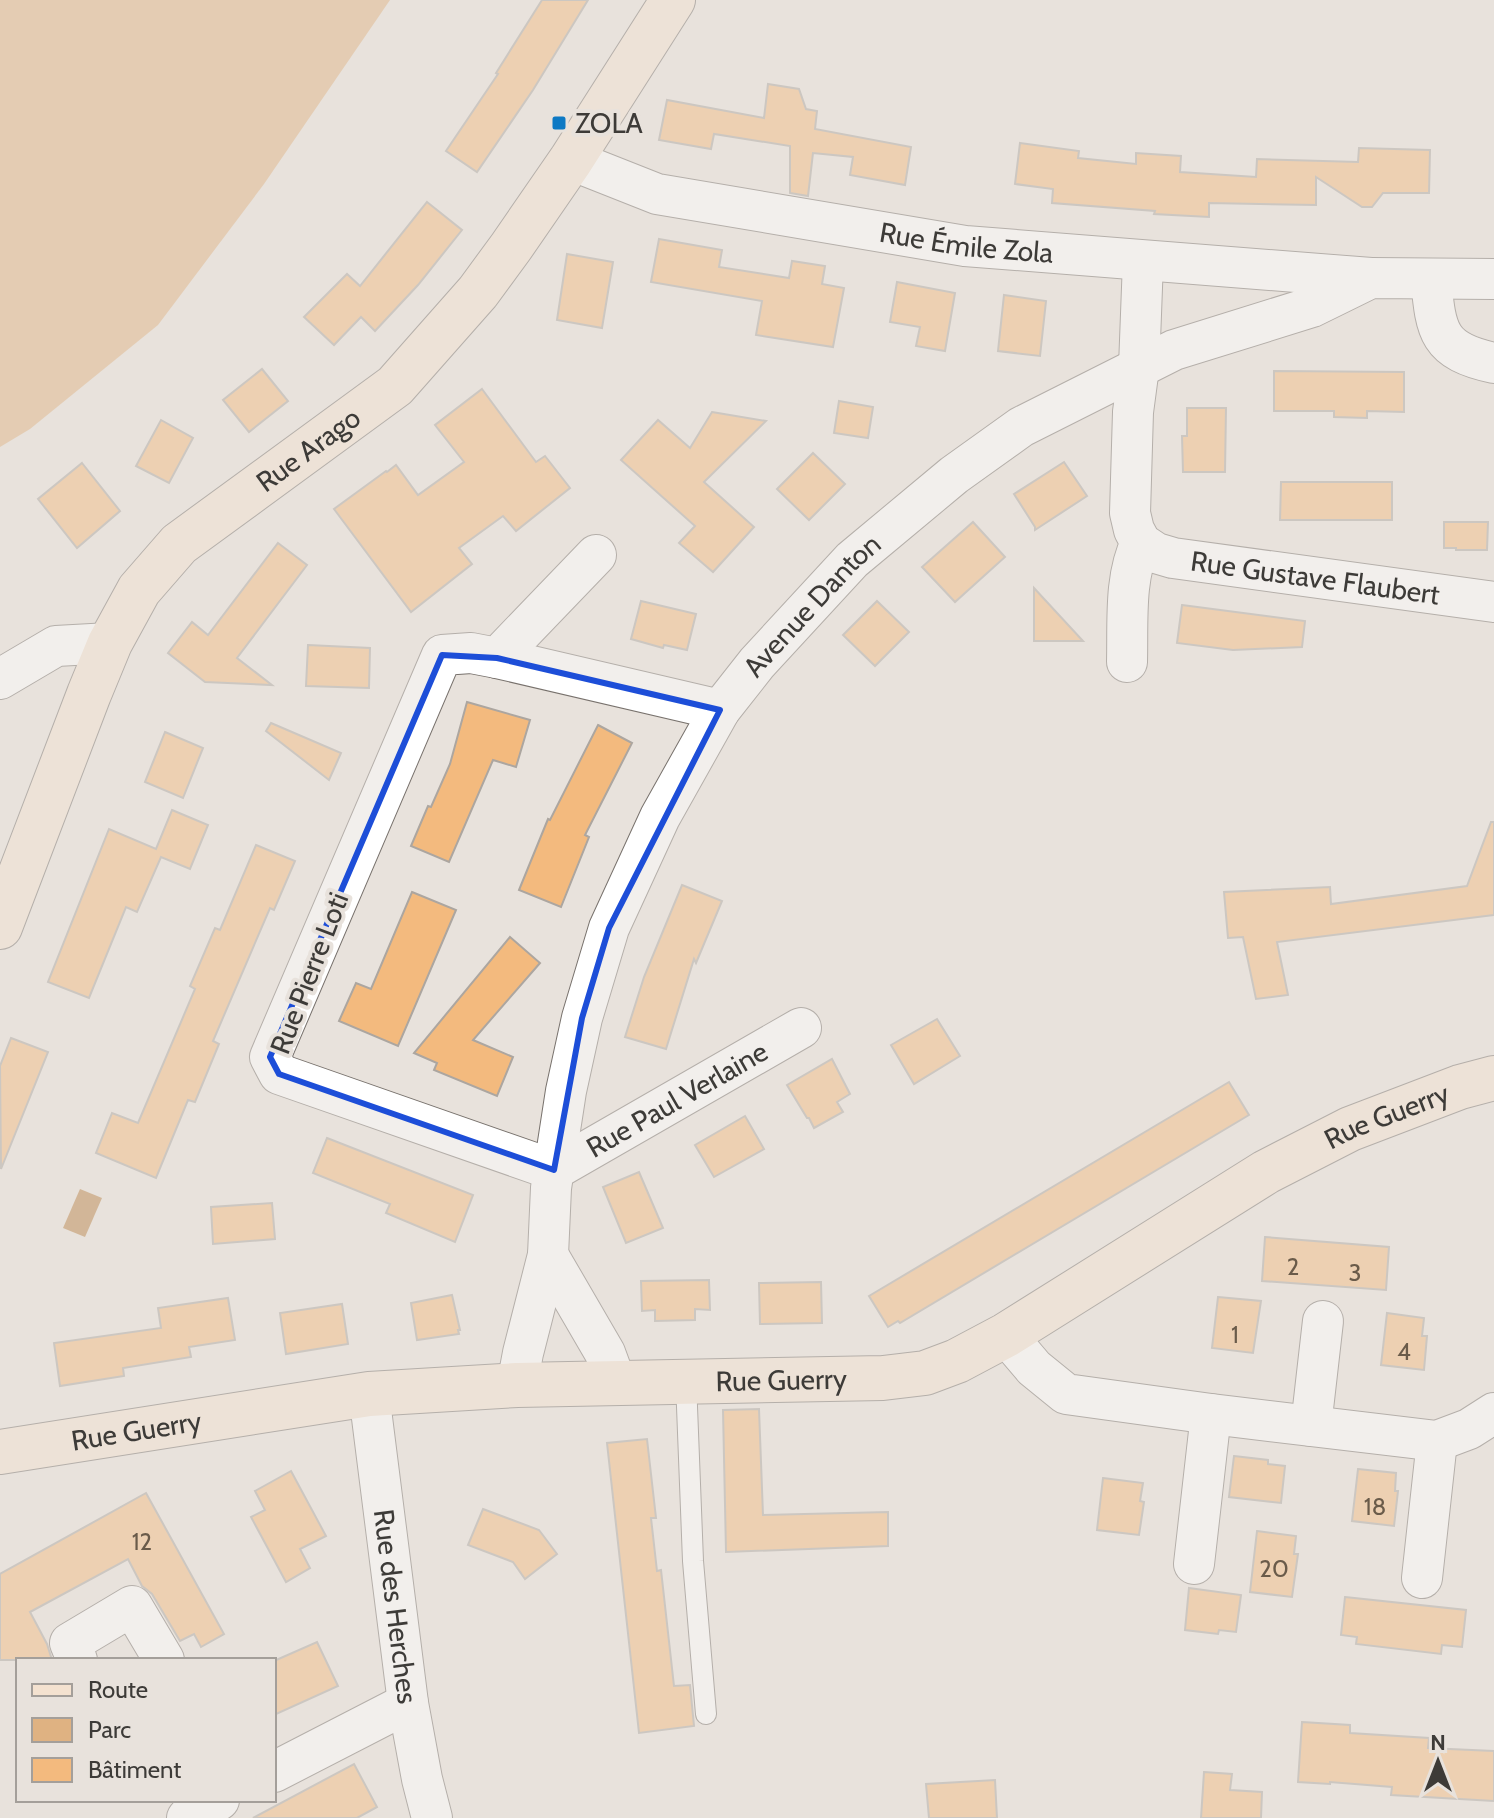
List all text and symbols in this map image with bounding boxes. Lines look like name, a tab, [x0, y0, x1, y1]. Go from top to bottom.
place label: ZOLA	[575, 106, 643, 140]
marker: ZOLA	[550, 114, 568, 132]
street label: Rue Émile Zola	[877, 215, 1055, 270]
street label: Rue Arago	[249, 400, 367, 499]
street label: Avenue Danton	[736, 527, 887, 683]
street label: Rue Gustave Flaubert	[1189, 544, 1442, 611]
street label: Rue Pierre Loti	[263, 887, 355, 1059]
street label: Rue Paul Verlaine	[580, 1034, 774, 1165]
street label: Rue Guerry	[1318, 1076, 1454, 1156]
house number: 2	[1287, 1252, 1299, 1281]
house number: 3	[1349, 1258, 1361, 1287]
house number: 1	[1231, 1320, 1239, 1349]
house number: 4	[1397, 1337, 1411, 1366]
street label: Rue Guerry	[715, 1362, 847, 1398]
street label: Rue Guerry	[69, 1404, 204, 1458]
house number: 18	[1364, 1492, 1386, 1521]
street label: Rue des Herches	[367, 1507, 425, 1706]
house number: 12	[132, 1527, 152, 1556]
house number: 20	[1259, 1554, 1289, 1583]
legend	[16, 1658, 276, 1802]
text: Route	[88, 1675, 148, 1704]
text: Parc	[88, 1715, 131, 1744]
north arrow	[1398, 1722, 1478, 1802]
text: N	[1430, 1729, 1446, 1756]
text: Bâtiment	[88, 1755, 181, 1784]

